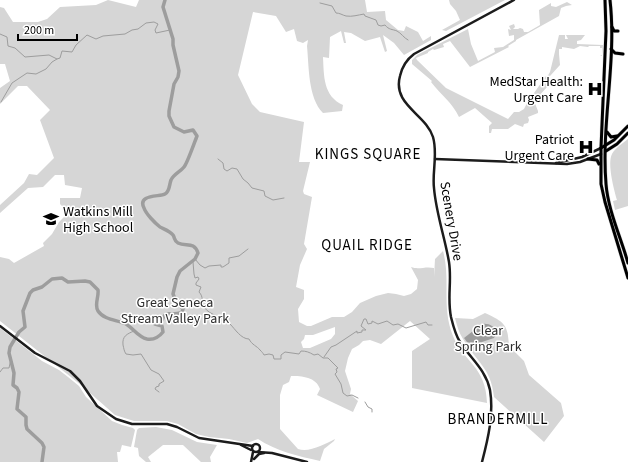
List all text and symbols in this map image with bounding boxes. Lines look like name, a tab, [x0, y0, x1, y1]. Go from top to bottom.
scale bar	[18, 16, 77, 42]
text: 200 m	[24, 22, 54, 39]
place label: MedStar Health: Urgent Care	[489, 72, 583, 108]
hospital icon: MedStar Health: Urgent Care	[586, 80, 604, 98]
place label: Patriot Urgent Care	[505, 130, 574, 166]
hospital icon: Patriot Urgent Care	[577, 138, 595, 156]
district label: KINGS SQUARE	[315, 144, 421, 165]
street label: Scenery Drive	[434, 180, 468, 262]
place label: Watkins Mill High School	[63, 202, 134, 238]
school or university icon: Watkins Mill High School	[42, 210, 60, 228]
district label: QUAIL RIDGE	[321, 235, 413, 256]
park label: Great Seneca Stream Valley Park	[121, 293, 229, 329]
park label: Clear Spring Park	[454, 321, 522, 357]
district label: BRANDERMILL	[447, 409, 549, 430]

